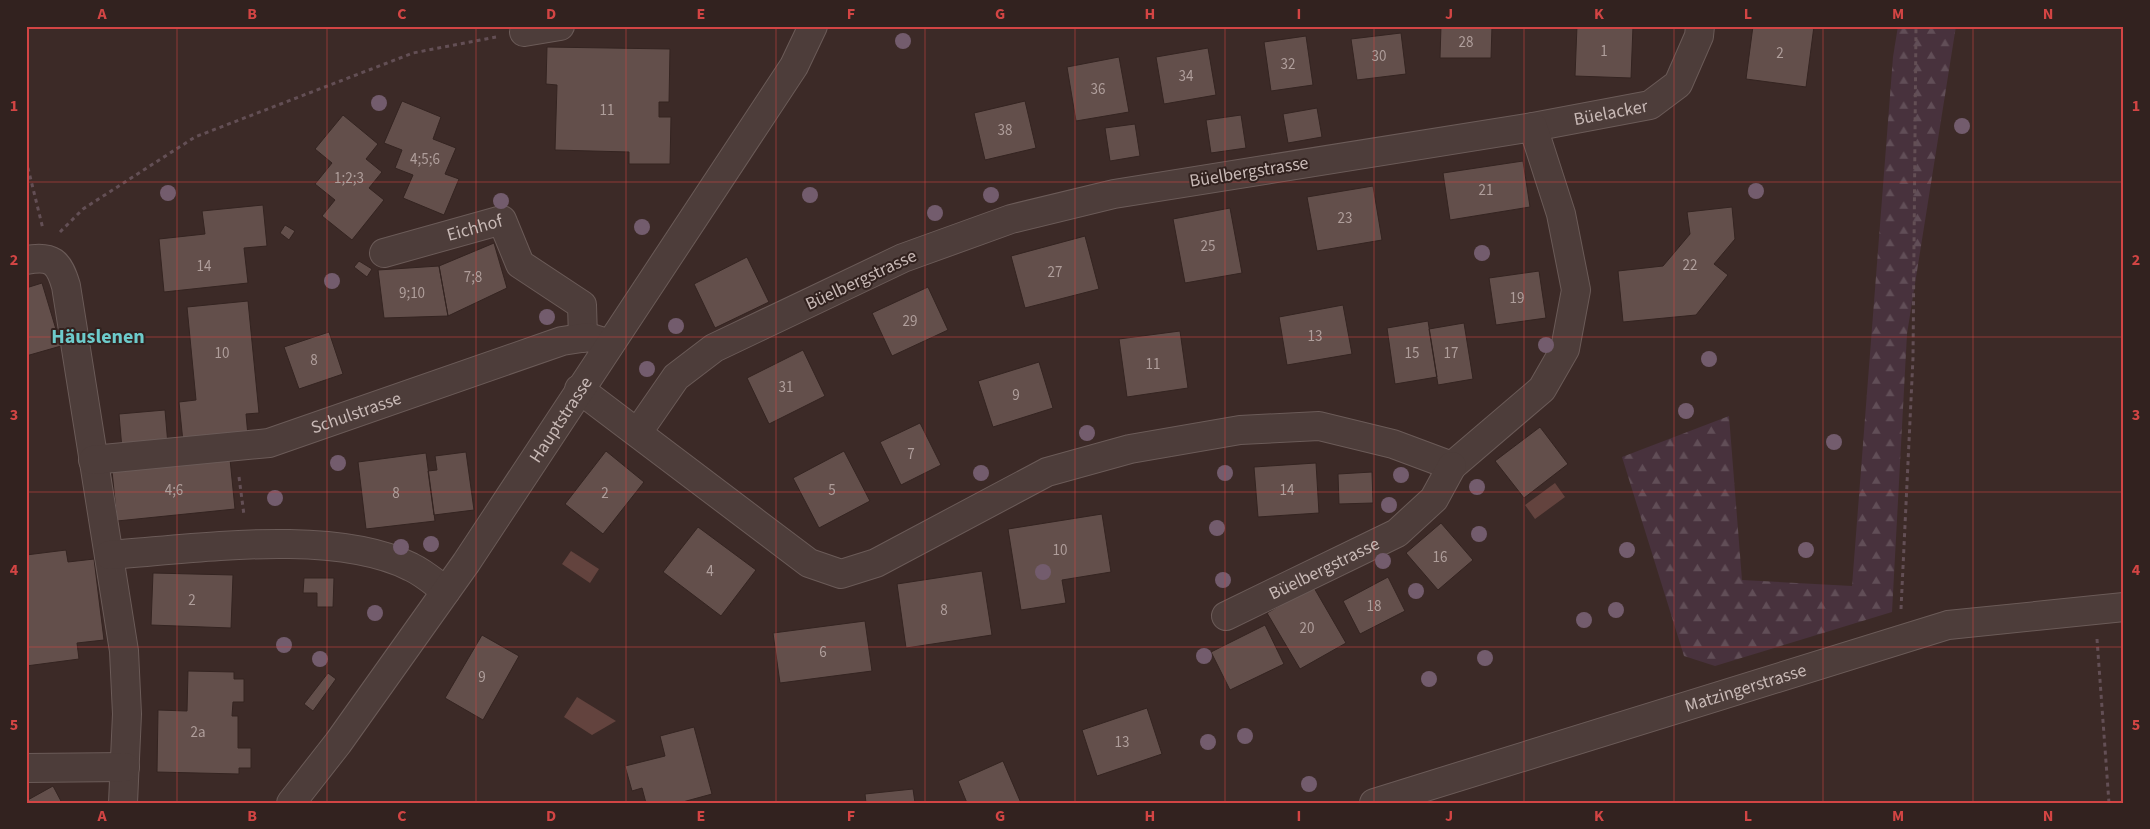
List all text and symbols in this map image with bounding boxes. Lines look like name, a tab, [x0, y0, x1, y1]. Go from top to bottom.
text: A	[96, 3, 107, 25]
text: B	[247, 3, 257, 25]
text: C	[397, 3, 407, 25]
text: D	[546, 3, 556, 25]
text: E	[697, 3, 705, 25]
text: F	[847, 3, 855, 25]
text: G	[995, 3, 1005, 25]
text: H	[1145, 3, 1155, 25]
text: I	[1297, 3, 1301, 25]
text: J	[1445, 3, 1453, 25]
text: K	[1594, 3, 1604, 25]
text: L	[1744, 3, 1752, 25]
text: M	[1892, 3, 1904, 25]
text: N	[2043, 3, 2053, 25]
house number: 28	[1459, 32, 1473, 53]
house number: 1	[1600, 41, 1608, 62]
house number: 2	[1776, 43, 1784, 64]
house number: 30	[1372, 46, 1386, 67]
house number: 32	[1281, 54, 1295, 75]
house number: 34	[1179, 66, 1194, 87]
house number: 36	[1091, 79, 1105, 100]
street label: Büelacker	[1571, 93, 1651, 132]
text: 1	[10, 95, 18, 117]
text: 1	[2132, 95, 2140, 117]
house number: 11	[600, 100, 614, 121]
house number: 38	[998, 120, 1012, 141]
house number: 4;5;6	[410, 149, 440, 170]
street label: Büelbergstrasse	[1188, 150, 1310, 194]
house number: 1;2;3	[334, 168, 364, 189]
house number: 21	[1479, 180, 1493, 201]
street label: Eichhof	[444, 208, 506, 247]
house number: 23	[1338, 208, 1352, 229]
house number: 25	[1201, 236, 1215, 257]
street label: Büelbergstrasse	[801, 243, 921, 317]
text: 2	[10, 249, 18, 271]
text: 2	[2132, 249, 2140, 271]
house number: 22	[1683, 255, 1697, 276]
house number: 14	[197, 256, 212, 277]
house number: 27	[1048, 262, 1062, 283]
house number: 7;8	[464, 267, 482, 288]
house number: 9;10	[399, 283, 425, 304]
house number: 19	[1510, 288, 1524, 309]
house number: 29	[903, 311, 917, 332]
district label: Häuslenen	[51, 323, 145, 351]
house number: 13	[1308, 326, 1322, 347]
house number: 10	[215, 343, 229, 364]
house number: 15	[1405, 343, 1419, 364]
house number: 17	[1444, 343, 1458, 364]
house number: 8	[310, 350, 318, 371]
house number: 11	[1146, 354, 1160, 375]
street label: Hauptstrasse	[523, 372, 598, 467]
house number: 31	[779, 377, 793, 398]
street label: Schulstrasse	[307, 385, 405, 440]
house number: 9	[1012, 385, 1020, 406]
text: 3	[10, 404, 18, 426]
text: 3	[2132, 404, 2140, 426]
house number: 7	[907, 444, 915, 465]
house number: 4;6	[165, 480, 183, 501]
house number: 5	[828, 480, 836, 501]
house number: 14	[1280, 480, 1295, 501]
house number: 8	[392, 483, 400, 504]
house number: 2	[601, 483, 609, 504]
street label: Büelbergstrasse	[1265, 531, 1384, 606]
house number: 10	[1053, 540, 1067, 561]
house number: 16	[1433, 547, 1447, 568]
text: 4	[10, 559, 19, 581]
text: 4	[2132, 559, 2141, 581]
house number: 4	[706, 561, 714, 582]
house number: 2	[188, 590, 196, 611]
house number: 18	[1367, 596, 1381, 617]
house number: 8	[940, 600, 948, 621]
house number: 20	[1300, 618, 1314, 639]
house number: 6	[819, 642, 827, 663]
street label: Matzingerstrasse	[1682, 657, 1810, 718]
house number: 9	[478, 667, 486, 688]
text: 5	[10, 714, 18, 736]
text: 5	[2132, 714, 2140, 736]
house number: 2a	[190, 722, 206, 743]
house number: 13	[1115, 732, 1129, 753]
text: A	[96, 805, 107, 827]
text: B	[247, 805, 257, 827]
text: C	[397, 805, 407, 827]
text: D	[546, 805, 556, 827]
text: E	[697, 805, 705, 827]
text: F	[847, 805, 855, 827]
text: G	[995, 805, 1005, 827]
text: H	[1145, 805, 1155, 827]
text: I	[1297, 805, 1301, 827]
text: J	[1445, 805, 1453, 827]
text: K	[1594, 805, 1604, 827]
text: L	[1744, 805, 1752, 827]
text: M	[1892, 805, 1904, 827]
text: N	[2043, 805, 2053, 827]

